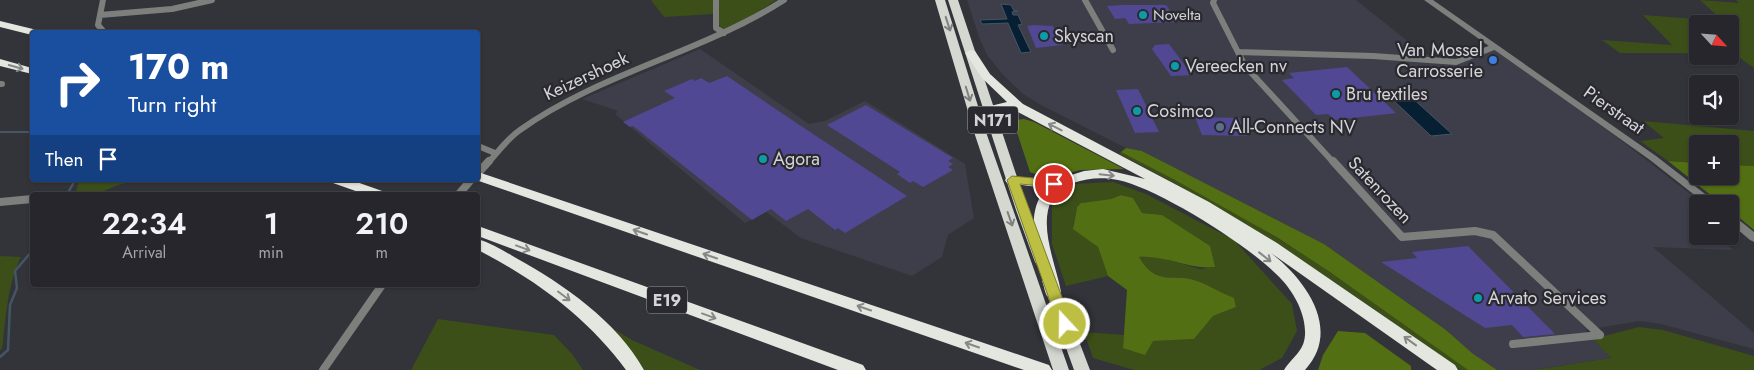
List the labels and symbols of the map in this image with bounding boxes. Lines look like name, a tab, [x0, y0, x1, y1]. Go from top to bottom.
place label: Novelta	[1153, 4, 1201, 26]
marker: Novelta	[1137, 9, 1149, 21]
north arrow	[1689, 15, 1739, 65]
one-way arrow	[944, 16, 953, 31]
place label: Skyscan	[1054, 23, 1114, 49]
marker: Skyscan	[1038, 30, 1050, 42]
place label: Van Mossel Carrosserie	[1396, 37, 1483, 84]
street label: Keizershoek	[539, 45, 633, 107]
place label: Vereecken nv	[1185, 53, 1287, 79]
marker: Van Mossel Carrosserie	[1487, 54, 1499, 66]
marker: Vereecken nv	[1169, 60, 1181, 72]
one-way arrow	[8, 62, 24, 72]
street label: Pierstraat	[1578, 79, 1650, 141]
place label: Bru textiles	[1346, 81, 1428, 107]
one-way arrow	[964, 85, 973, 101]
marker: Bru textiles	[1330, 88, 1342, 100]
place label: Cosimco	[1147, 98, 1214, 124]
marker: Cosimco	[1131, 105, 1143, 117]
road number: N171	[968, 106, 1018, 134]
place label: All-Connects NV	[1230, 114, 1356, 140]
marker: All-Connects NV	[1214, 121, 1226, 133]
one-way arrow	[1047, 122, 1062, 132]
place label: Agora	[773, 146, 820, 172]
street label: Satenrozen	[1342, 151, 1418, 229]
marker: Agora	[757, 153, 769, 165]
pin	[1033, 163, 1075, 205]
one-way arrow	[1099, 170, 1115, 180]
one-way arrow	[1006, 211, 1015, 226]
one-way arrow	[633, 227, 649, 236]
one-way arrow	[515, 244, 530, 253]
one-way arrow	[702, 250, 718, 260]
one-way arrow	[1259, 251, 1272, 262]
place label: Arvato Services	[1488, 285, 1606, 311]
road number: E19	[647, 286, 687, 314]
one-way arrow	[557, 291, 571, 301]
marker: Arvato Services	[1472, 292, 1484, 304]
position arrow	[1038, 297, 1090, 349]
one-way arrow	[856, 303, 872, 312]
one-way arrow	[701, 312, 716, 321]
one-way arrow	[1403, 336, 1417, 346]
one-way arrow	[964, 340, 980, 349]

